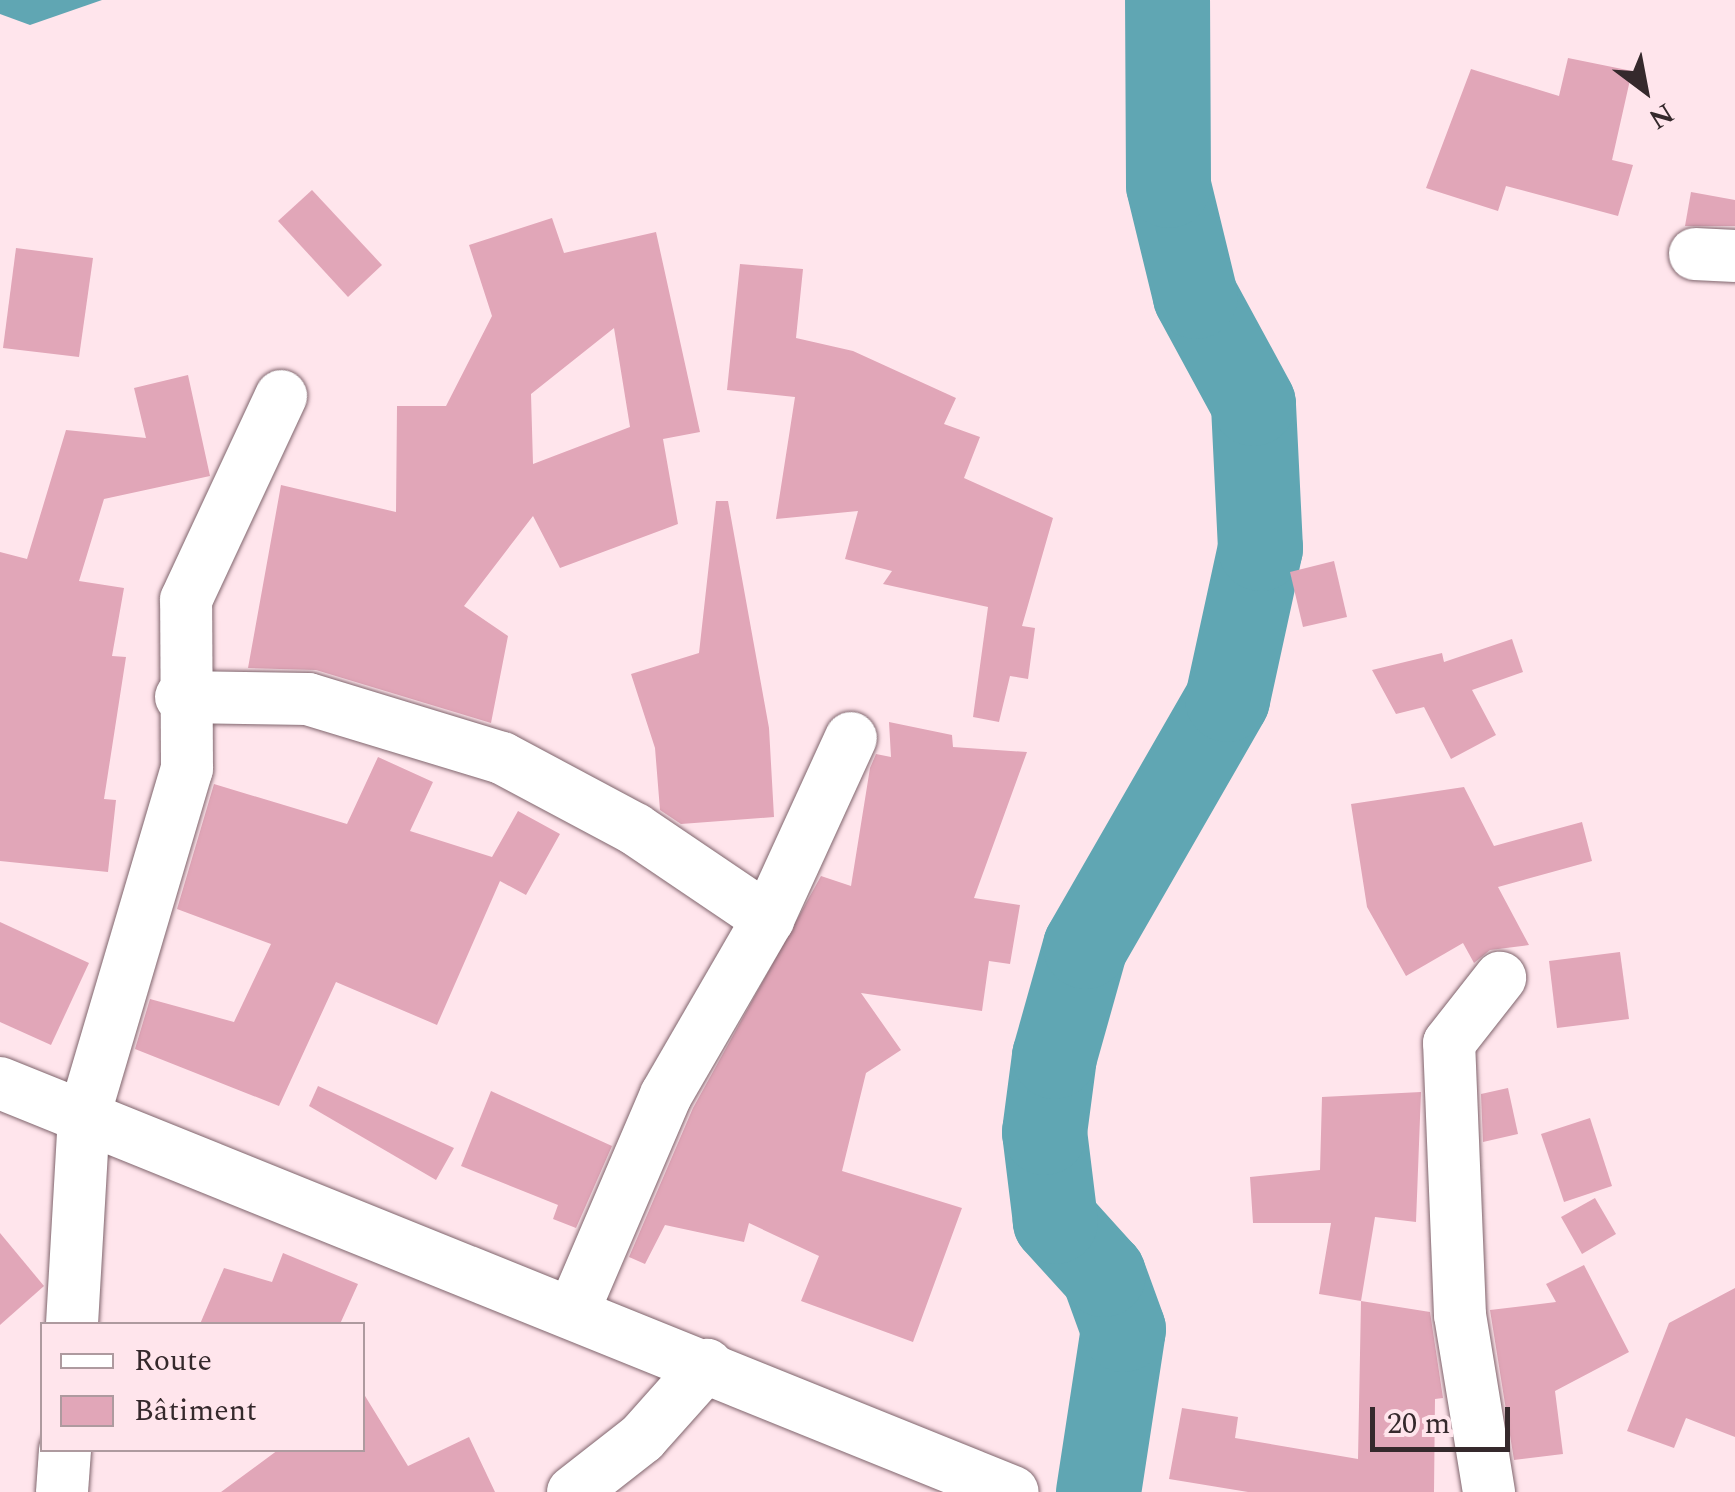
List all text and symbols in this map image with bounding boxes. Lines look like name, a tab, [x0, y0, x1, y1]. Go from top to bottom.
north arrow	[1595, 40, 1695, 140]
text: N	[1640, 92, 1682, 140]
legend	[40, 1322, 365, 1452]
text: Route	[134, 1338, 212, 1384]
scale bar	[1375, 1387, 1515, 1449]
text: Bâtiment	[134, 1388, 257, 1434]
text: 20 m	[1387, 1401, 1450, 1447]

